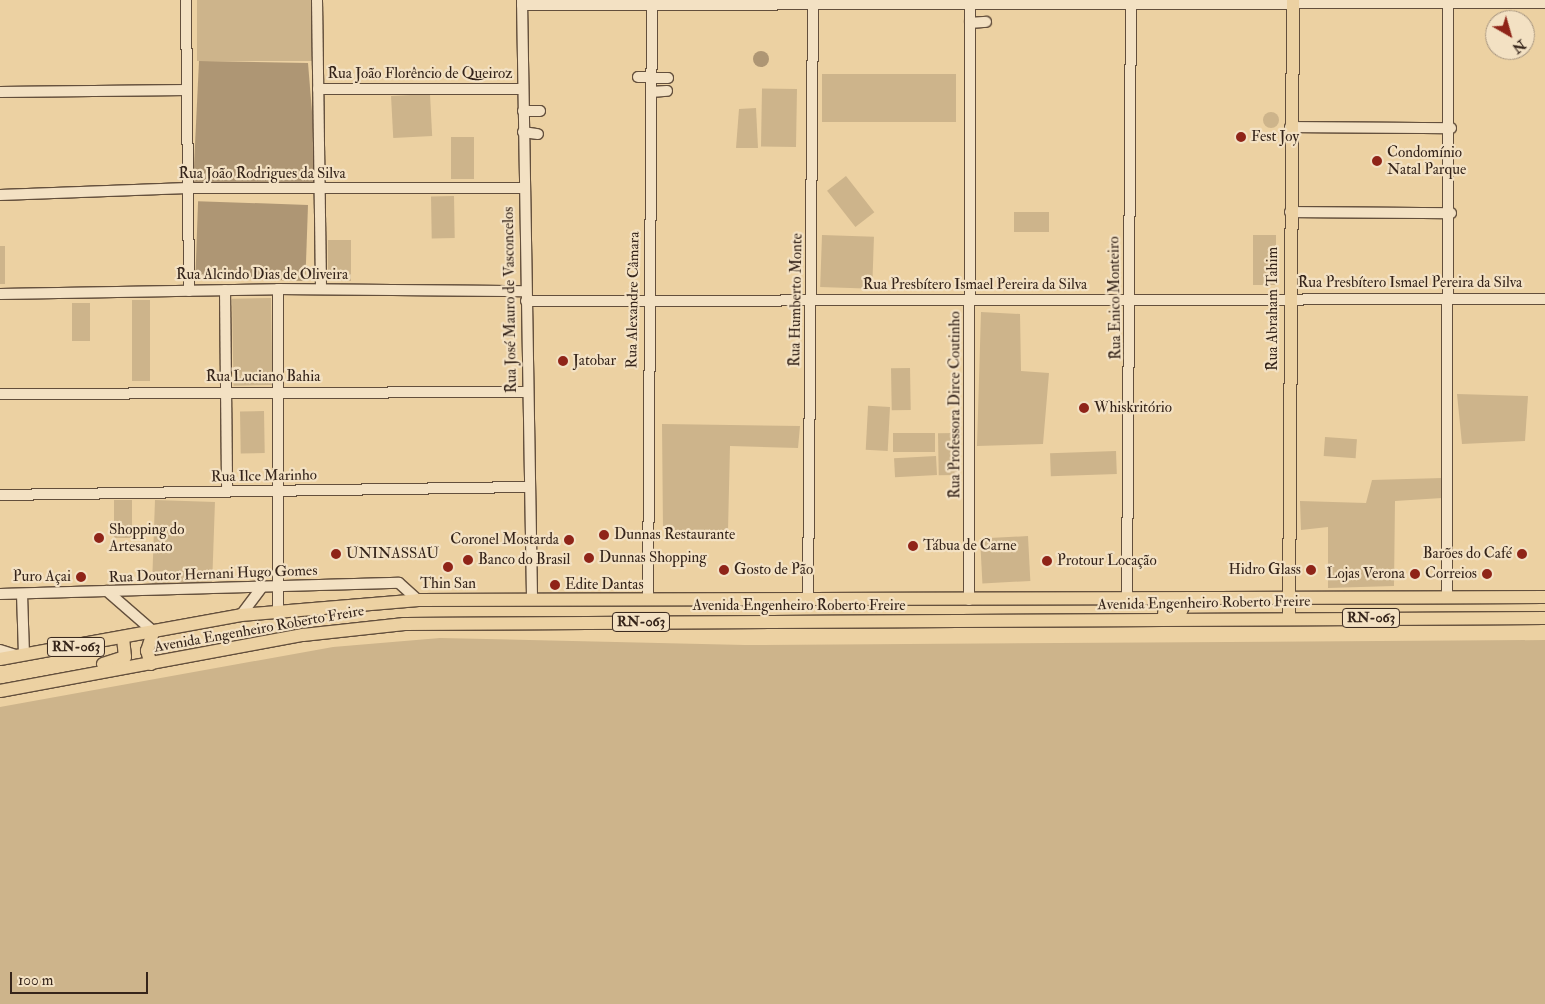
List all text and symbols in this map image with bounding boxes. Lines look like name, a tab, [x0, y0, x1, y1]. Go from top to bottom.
north arrow	[1485, 10, 1535, 60]
text: N	[1509, 36, 1529, 57]
street label: Rua João Florêncio de Queiroz	[328, 65, 512, 83]
place label: Fest Joy	[1251, 128, 1299, 146]
marker: Fest Joy	[1235, 131, 1247, 143]
place label: Condomínio Natal Parque	[1387, 143, 1466, 178]
marker: Condomínio Natal Parque	[1371, 155, 1383, 167]
street label: Rua João Rodrigues da Silva	[178, 165, 346, 183]
street label: Rua José Mauro de Vasconcelos	[499, 207, 521, 393]
street label: Rua Alexandre Câmara	[623, 231, 643, 369]
street label: Rua Humberto Monte	[786, 233, 806, 367]
street label: Rua Enico Monteiro	[1105, 236, 1125, 360]
street label: Rua Abraham Tahim	[1264, 247, 1282, 371]
street label: Rua Alcindo Dias de Oliveira	[176, 266, 348, 284]
street label: Rua Presbítero Ismael Pereira da Silva	[1298, 274, 1522, 292]
street label: Rua Presbítero Ismael Pereira da Silva	[863, 276, 1087, 294]
street label: Rua Professora Dirce Coutinho	[946, 311, 964, 499]
place label: Jatobar	[573, 352, 616, 370]
marker: Jatobar	[557, 355, 569, 367]
street label: Rua Luciano Bahia	[206, 368, 320, 386]
place label: Whiskritório	[1094, 399, 1172, 417]
marker: Whiskritório	[1078, 402, 1090, 414]
street label: Rua Ilce Marinho	[211, 466, 317, 486]
place label: Shopping do Artesanato	[109, 520, 184, 555]
place label: Dunnas Restaurante	[614, 526, 735, 544]
marker: Dunnas Restaurante	[598, 529, 610, 541]
place label: Coronel Mostarda	[450, 531, 559, 549]
marker: Shopping do Artesanato	[93, 532, 105, 544]
marker: Coronel Mostarda	[563, 534, 575, 546]
place label: Tábua de Carne	[923, 537, 1017, 555]
marker: Tábua de Carne	[907, 540, 919, 552]
place label: UNINASSAU	[346, 545, 439, 563]
place label: Barões do Café	[1423, 545, 1512, 563]
marker: UNINASSAU	[330, 548, 342, 560]
marker: Barões do Café	[1516, 548, 1528, 560]
place label: Dunnas Shopping	[599, 549, 707, 567]
place label: Banco do Brasil	[478, 551, 570, 569]
marker: Dunnas Shopping	[583, 552, 595, 564]
place label: Protour Locação	[1057, 552, 1157, 570]
marker: Banco do Brasil	[462, 554, 474, 566]
marker: Protour Locação	[1041, 555, 1053, 567]
street label: Rua Doutor Hernani Hugo Gomes	[108, 561, 318, 587]
marker: Thin San	[442, 561, 454, 573]
place label: Gosto de Pão	[734, 561, 813, 579]
place label: Hidro Glass	[1229, 561, 1301, 579]
marker: Gosto de Pão	[718, 564, 730, 576]
marker: Hidro Glass	[1305, 564, 1317, 576]
place label: Lojas Verona	[1327, 565, 1405, 583]
place label: Correios	[1425, 565, 1477, 583]
place label: Puro Açai	[13, 568, 71, 586]
marker: Lojas Verona	[1409, 568, 1421, 580]
marker: Correios	[1481, 568, 1493, 580]
marker: Puro Açai	[75, 571, 87, 583]
place label: Thin San	[420, 575, 476, 593]
place label: Edite Dantas	[565, 576, 644, 594]
marker: Edite Dantas	[549, 579, 561, 591]
street label: Avenida Engenheiro Roberto Freire	[1097, 592, 1311, 614]
street label: Avenida Engenheiro Roberto Freire	[693, 597, 905, 615]
street label: Avenida Engenheiro Roberto Freire	[153, 602, 365, 656]
road number: RN-063	[1341, 606, 1401, 630]
road number: RN-063	[611, 610, 671, 634]
road number: RN-063	[46, 636, 106, 659]
scale bar	[12, 962, 150, 994]
text: 100 m	[18, 971, 53, 990]

